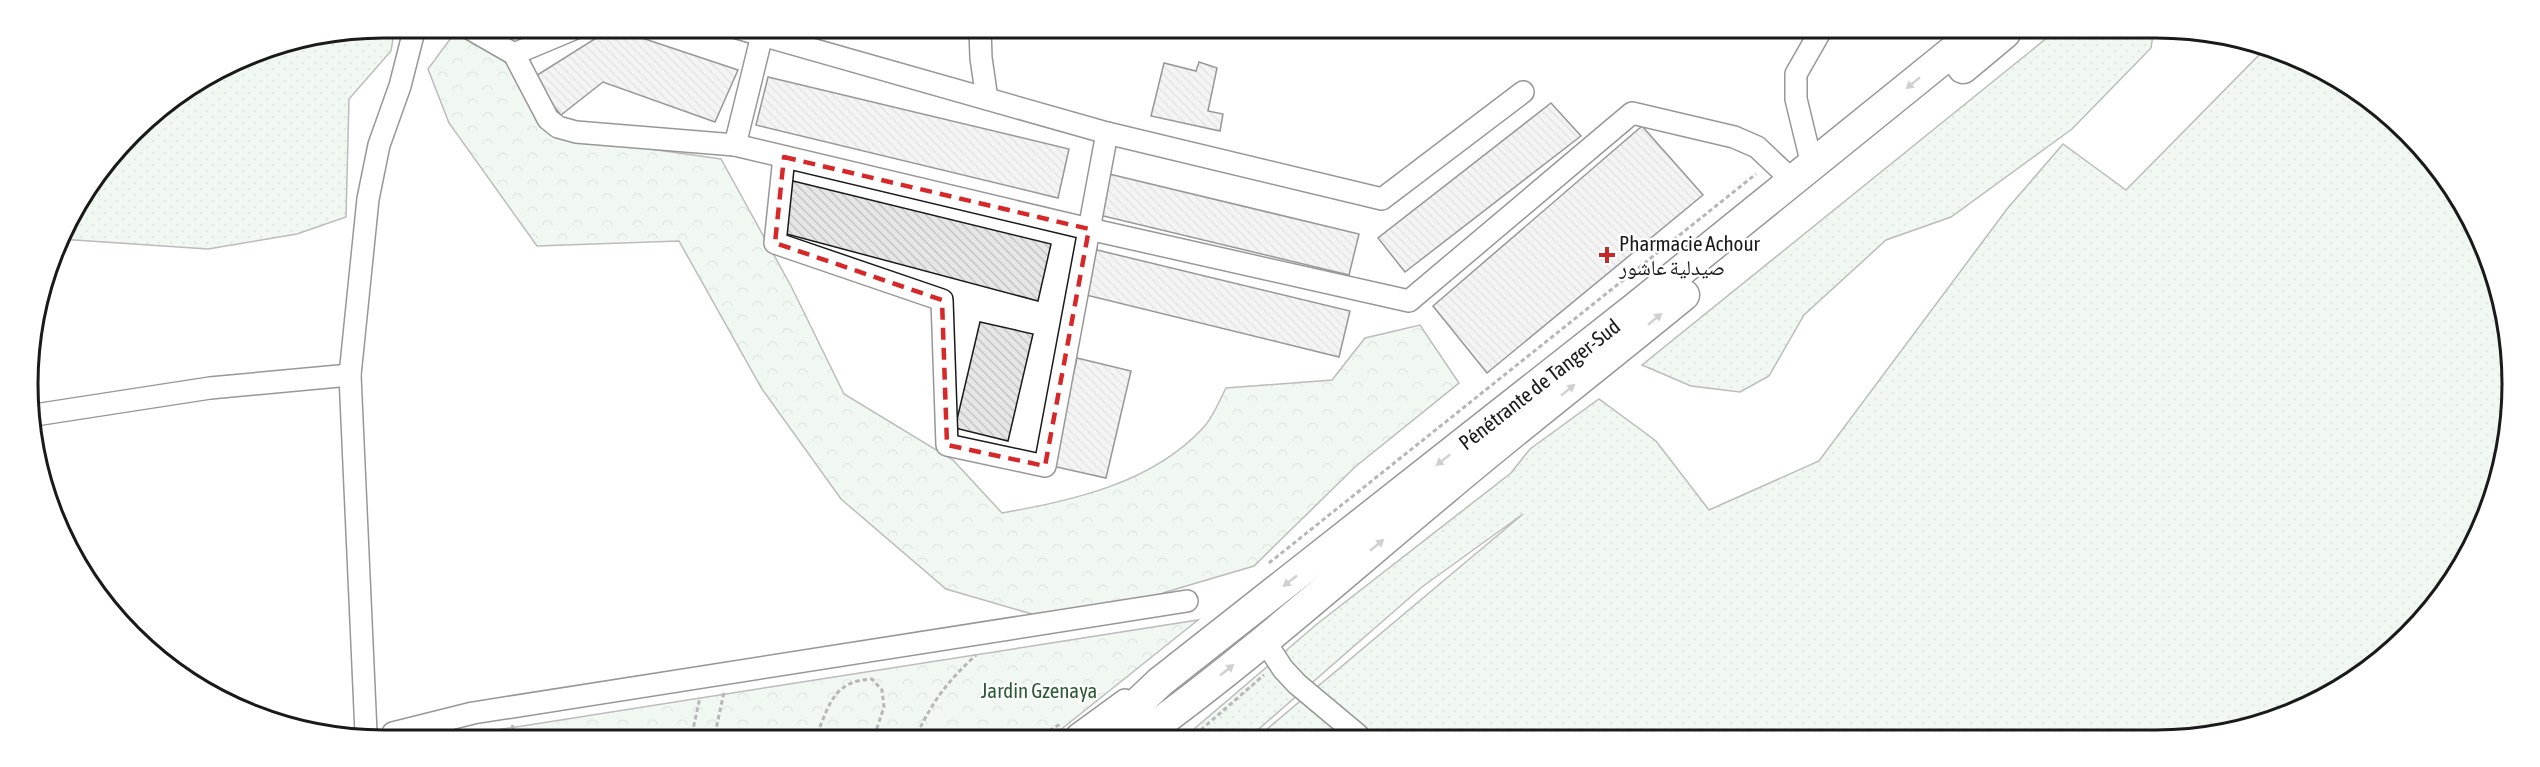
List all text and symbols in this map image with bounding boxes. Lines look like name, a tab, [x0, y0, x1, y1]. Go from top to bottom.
one-way arrow	[1906, 76, 1921, 88]
place label: Pharmacie Achour صيدلية عاشور	[1618, 231, 1761, 279]
marker: Pharmacie Achour صيدلية عاشور	[1600, 248, 1614, 262]
one-way arrow	[1647, 313, 1662, 326]
street label: Pénétrante de Tanger-Sud	[1454, 314, 1624, 454]
one-way arrow	[1560, 384, 1576, 397]
one-way arrow	[1435, 453, 1451, 466]
one-way arrow	[1369, 539, 1385, 552]
one-way arrow	[1282, 574, 1298, 587]
one-way arrow	[1219, 664, 1235, 677]
park label: Jardin Gzenaya	[981, 678, 1097, 702]

